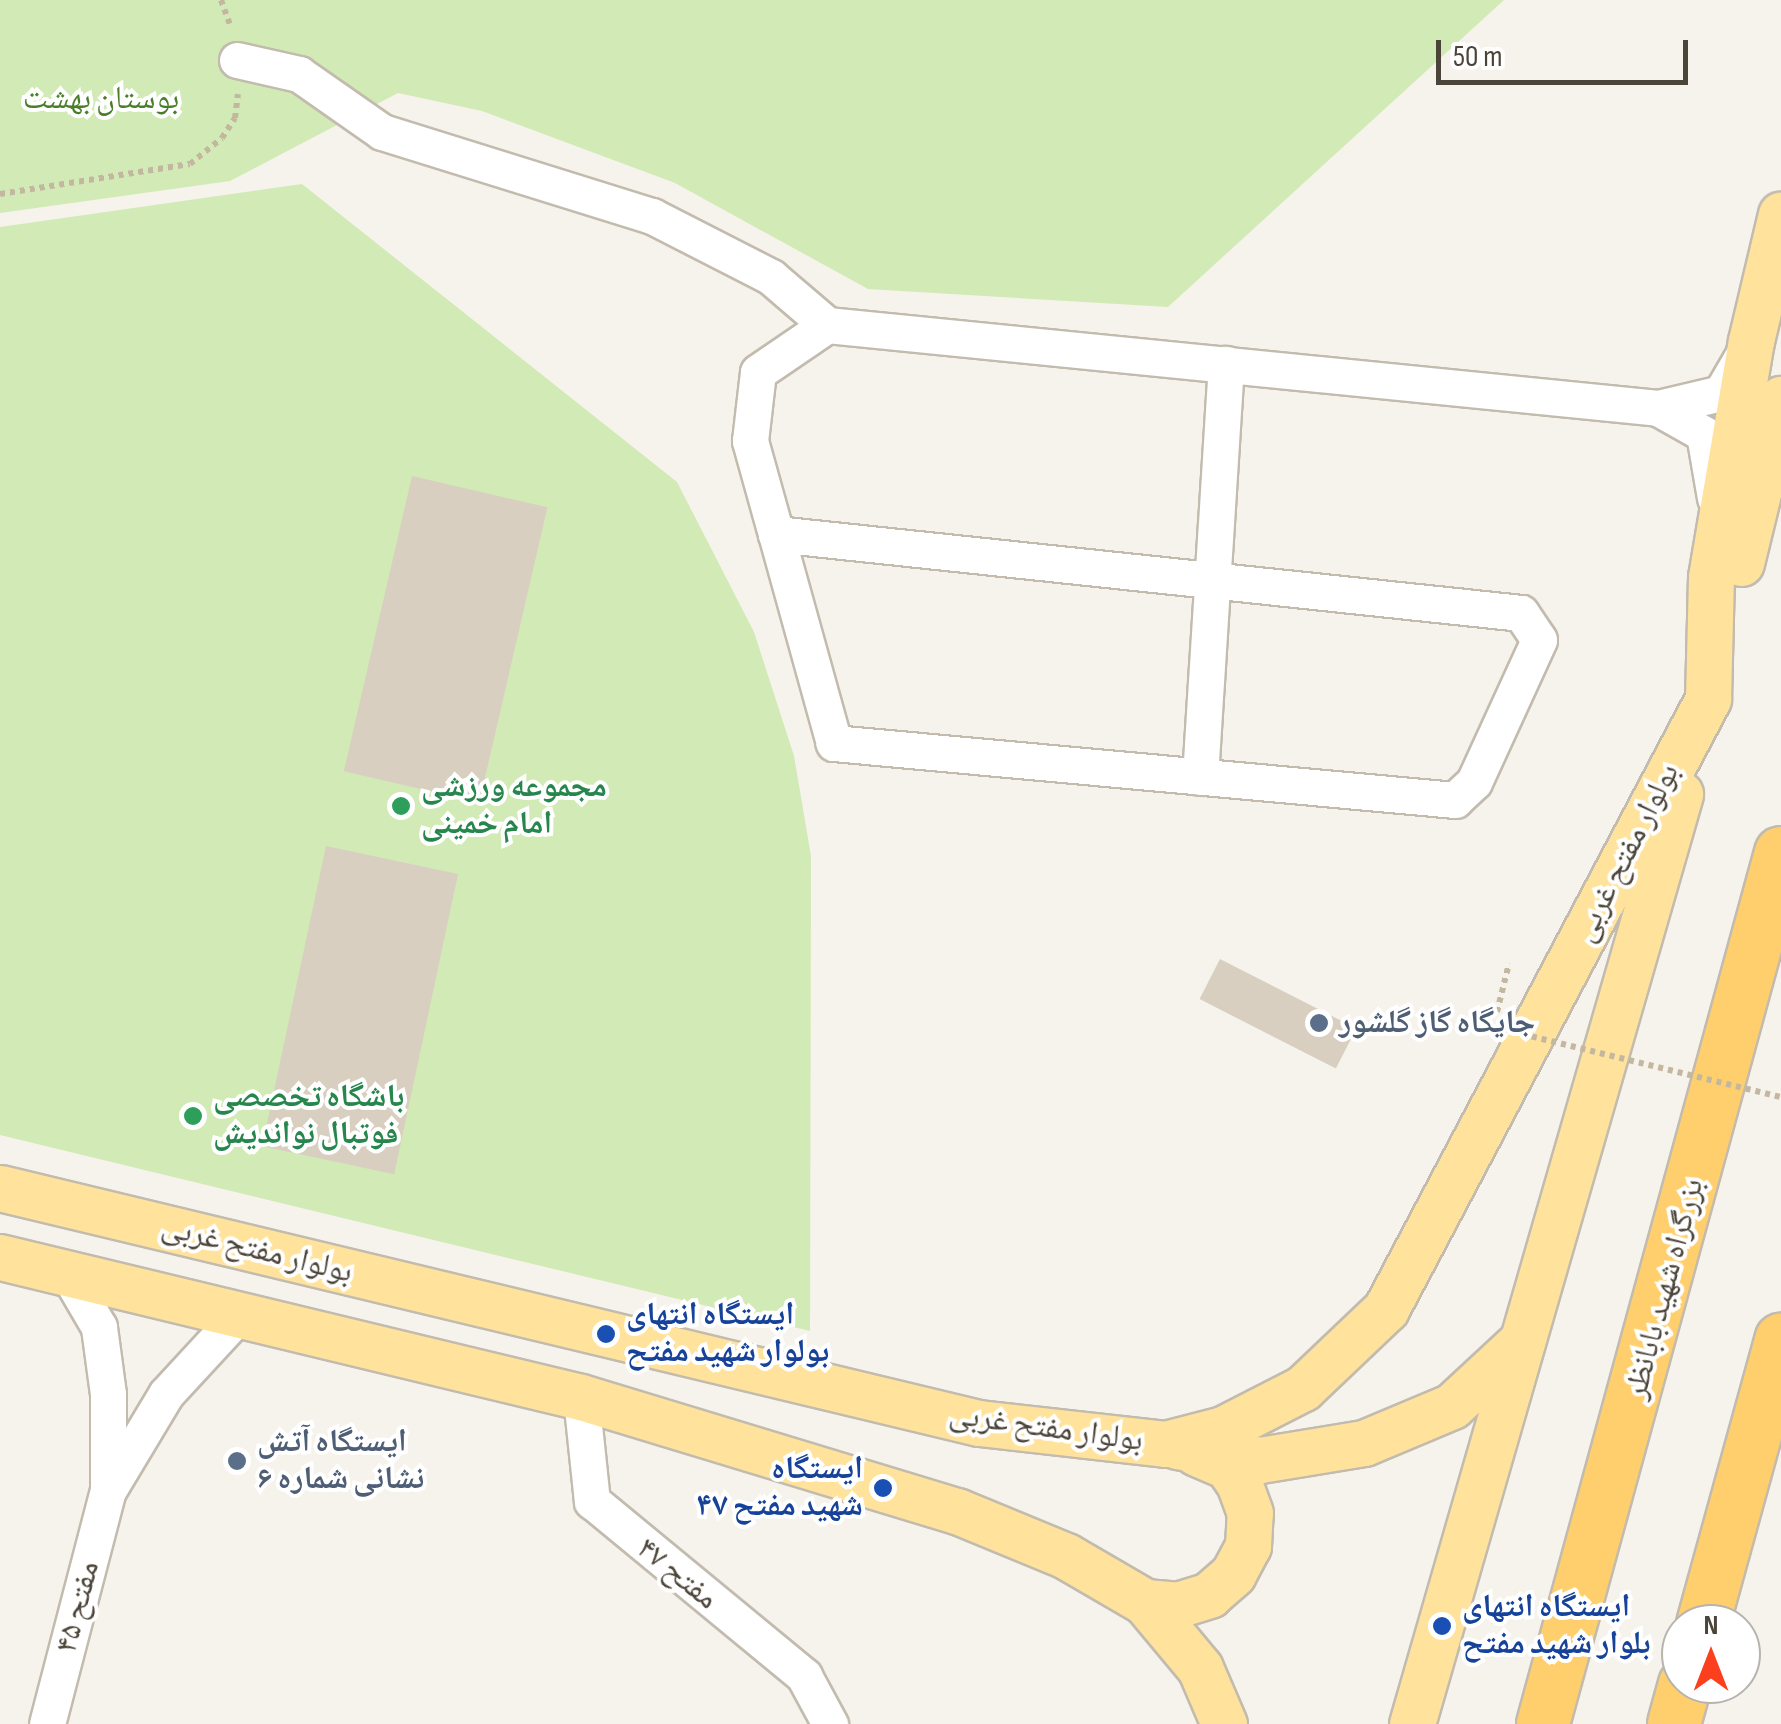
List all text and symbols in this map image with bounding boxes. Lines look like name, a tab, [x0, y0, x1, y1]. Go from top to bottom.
scale bar	[1441, 20, 1694, 82]
text: 50 m	[1453, 39, 1502, 75]
park label: بوستان بهشت	[23, 80, 179, 118]
street label: بولوار مفتح غربی	[1566, 757, 1688, 949]
place label: مجموعه ورزشی امام خمینی	[421, 769, 607, 844]
marker: مجموعه ورزشی امام خمینی	[390, 795, 412, 817]
place label: جایگاه گاز گلشور	[1339, 1004, 1535, 1042]
marker: جایگاه گاز گلشور	[1308, 1012, 1330, 1034]
place label: باشگاه تخصصی فوتبال نواندیش	[213, 1079, 404, 1154]
marker: باشگاه تخصصی فوتبال نواندیش	[182, 1105, 204, 1127]
street label: بزرگراه شهید بابانظر	[1617, 1175, 1713, 1403]
street label: بولوار مفتح غربی	[158, 1208, 356, 1292]
place label: ایستگاه انتهای بولوار شهید مفتح	[626, 1297, 829, 1372]
marker: ایستگاه انتهای بولوار شهید مفتح	[595, 1323, 617, 1345]
street label: بولوار مفتح غربی	[947, 1395, 1145, 1461]
place label: ایستگاه آتش نشانی شماره ۶	[257, 1424, 424, 1499]
marker: ایستگاه آتش نشانی شماره ۶	[226, 1450, 248, 1472]
place label: ایستگاه شهید مفتح ۴۷	[697, 1451, 863, 1526]
marker: ایستگاه شهید مفتح ۴۷	[872, 1477, 894, 1499]
street label: مفتح ۴۷	[629, 1530, 725, 1618]
street label: مفتح ۴۵	[47, 1557, 109, 1657]
place label: ایستگاه انتهای بلوار شهید مفتح	[1462, 1589, 1651, 1664]
north arrow	[1661, 1604, 1761, 1704]
text: N	[1704, 1609, 1718, 1642]
marker: ایستگاه انتهای بلوار شهید مفتح	[1431, 1615, 1453, 1637]

